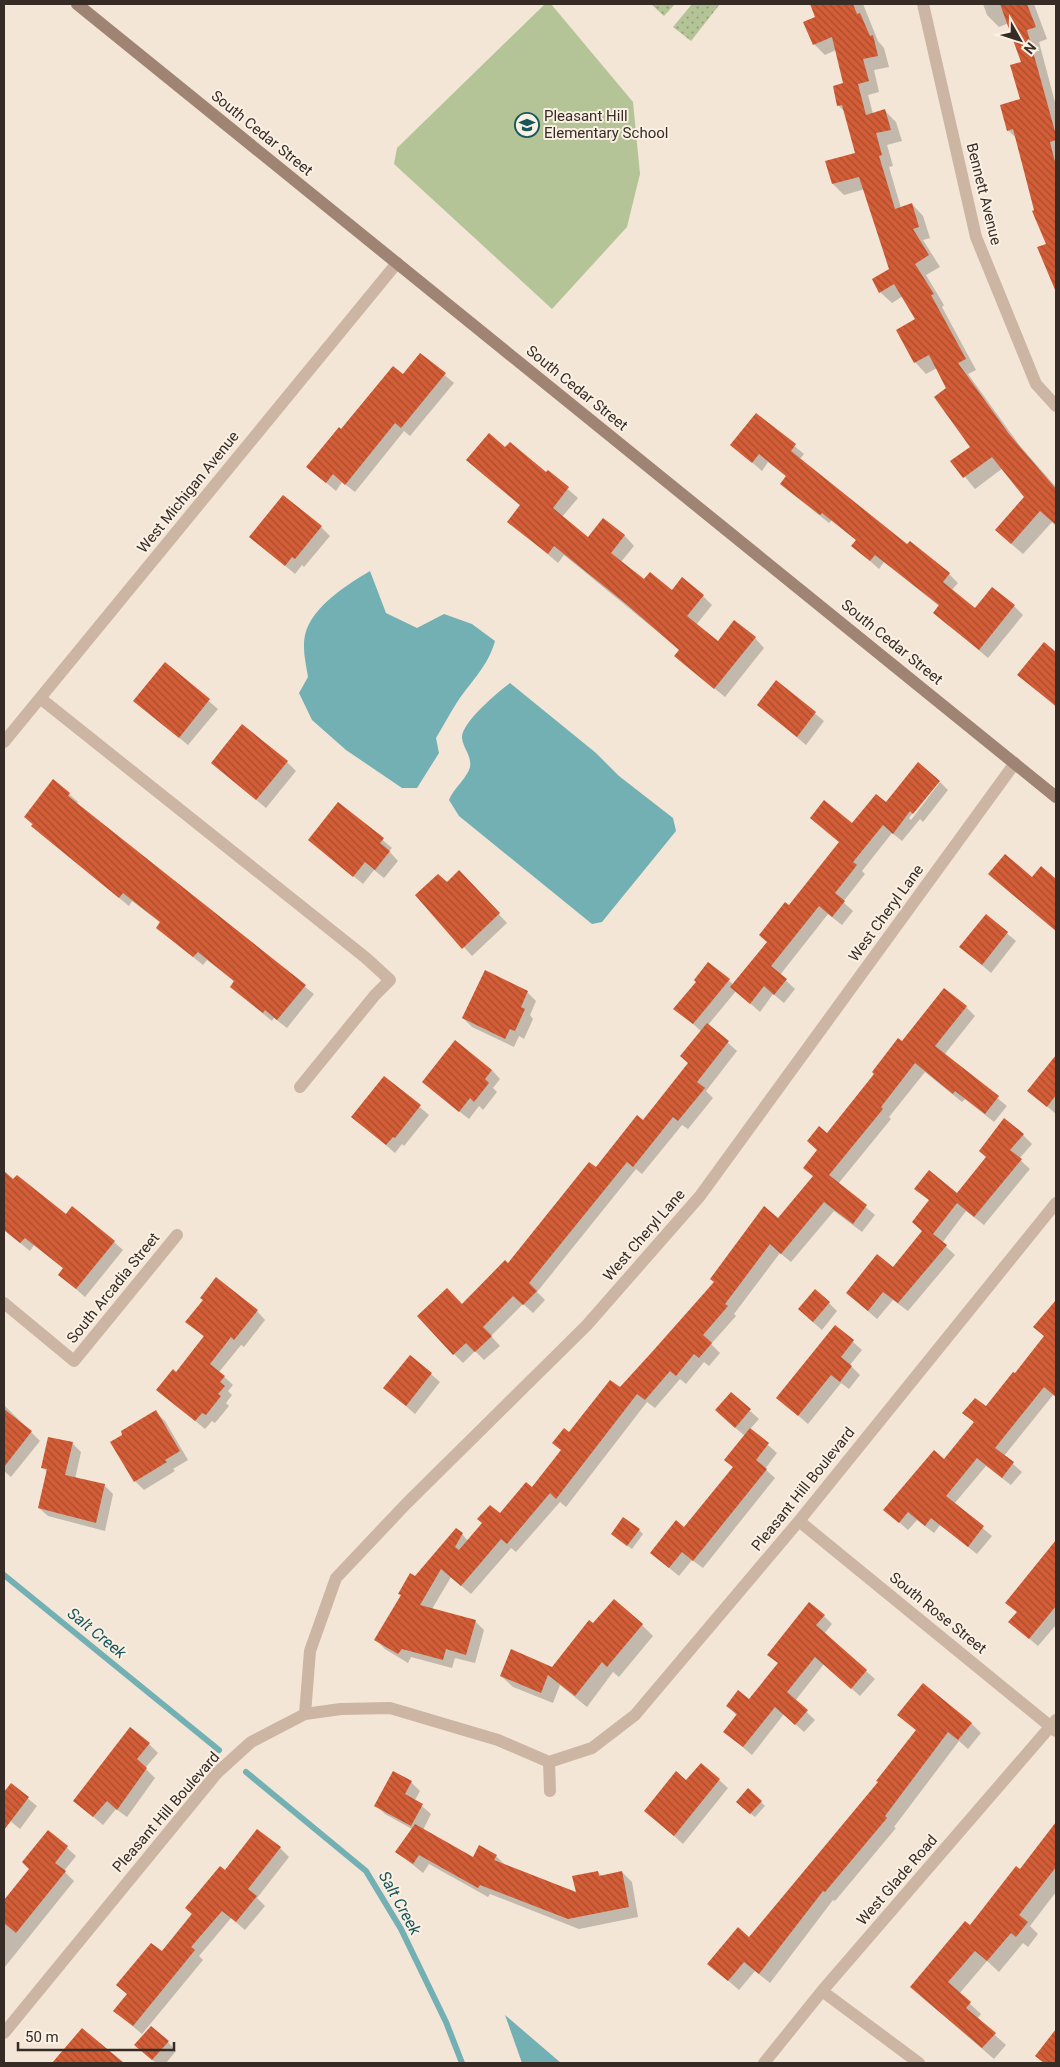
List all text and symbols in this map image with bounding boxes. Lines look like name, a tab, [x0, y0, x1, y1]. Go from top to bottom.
north arrow	[995, 15, 1045, 65]
text: N	[1021, 39, 1039, 57]
street label: South Cedar Street	[208, 87, 316, 179]
place label: Pleasant Hill Elementary School	[544, 107, 668, 142]
school or university icon: Pleasant Hill Elementary School	[514, 112, 540, 138]
street label: Bennett Avenue	[963, 141, 1005, 247]
street label: South Cedar Street	[523, 342, 631, 434]
street label: West Michigan Avenue	[133, 427, 243, 557]
street label: South Cedar Street	[838, 596, 946, 688]
street label: West Cheryl Lane	[845, 861, 927, 965]
street label: West Cheryl Lane	[599, 1185, 689, 1285]
street label: South Arcadia Street	[63, 1229, 163, 1347]
street label: Pleasant Hill Boulevard	[748, 1424, 858, 1554]
street label: South Rose Street	[886, 1568, 990, 1658]
water label: Salt Creek	[64, 1604, 131, 1663]
street label: Pleasant Hill Boulevard	[109, 1748, 223, 1876]
street label: West Glade Road	[853, 1831, 941, 1929]
water label: Salt Creek	[375, 1868, 426, 1939]
scale bar	[18, 2020, 174, 2052]
text: 50 m	[25, 2028, 59, 2046]

